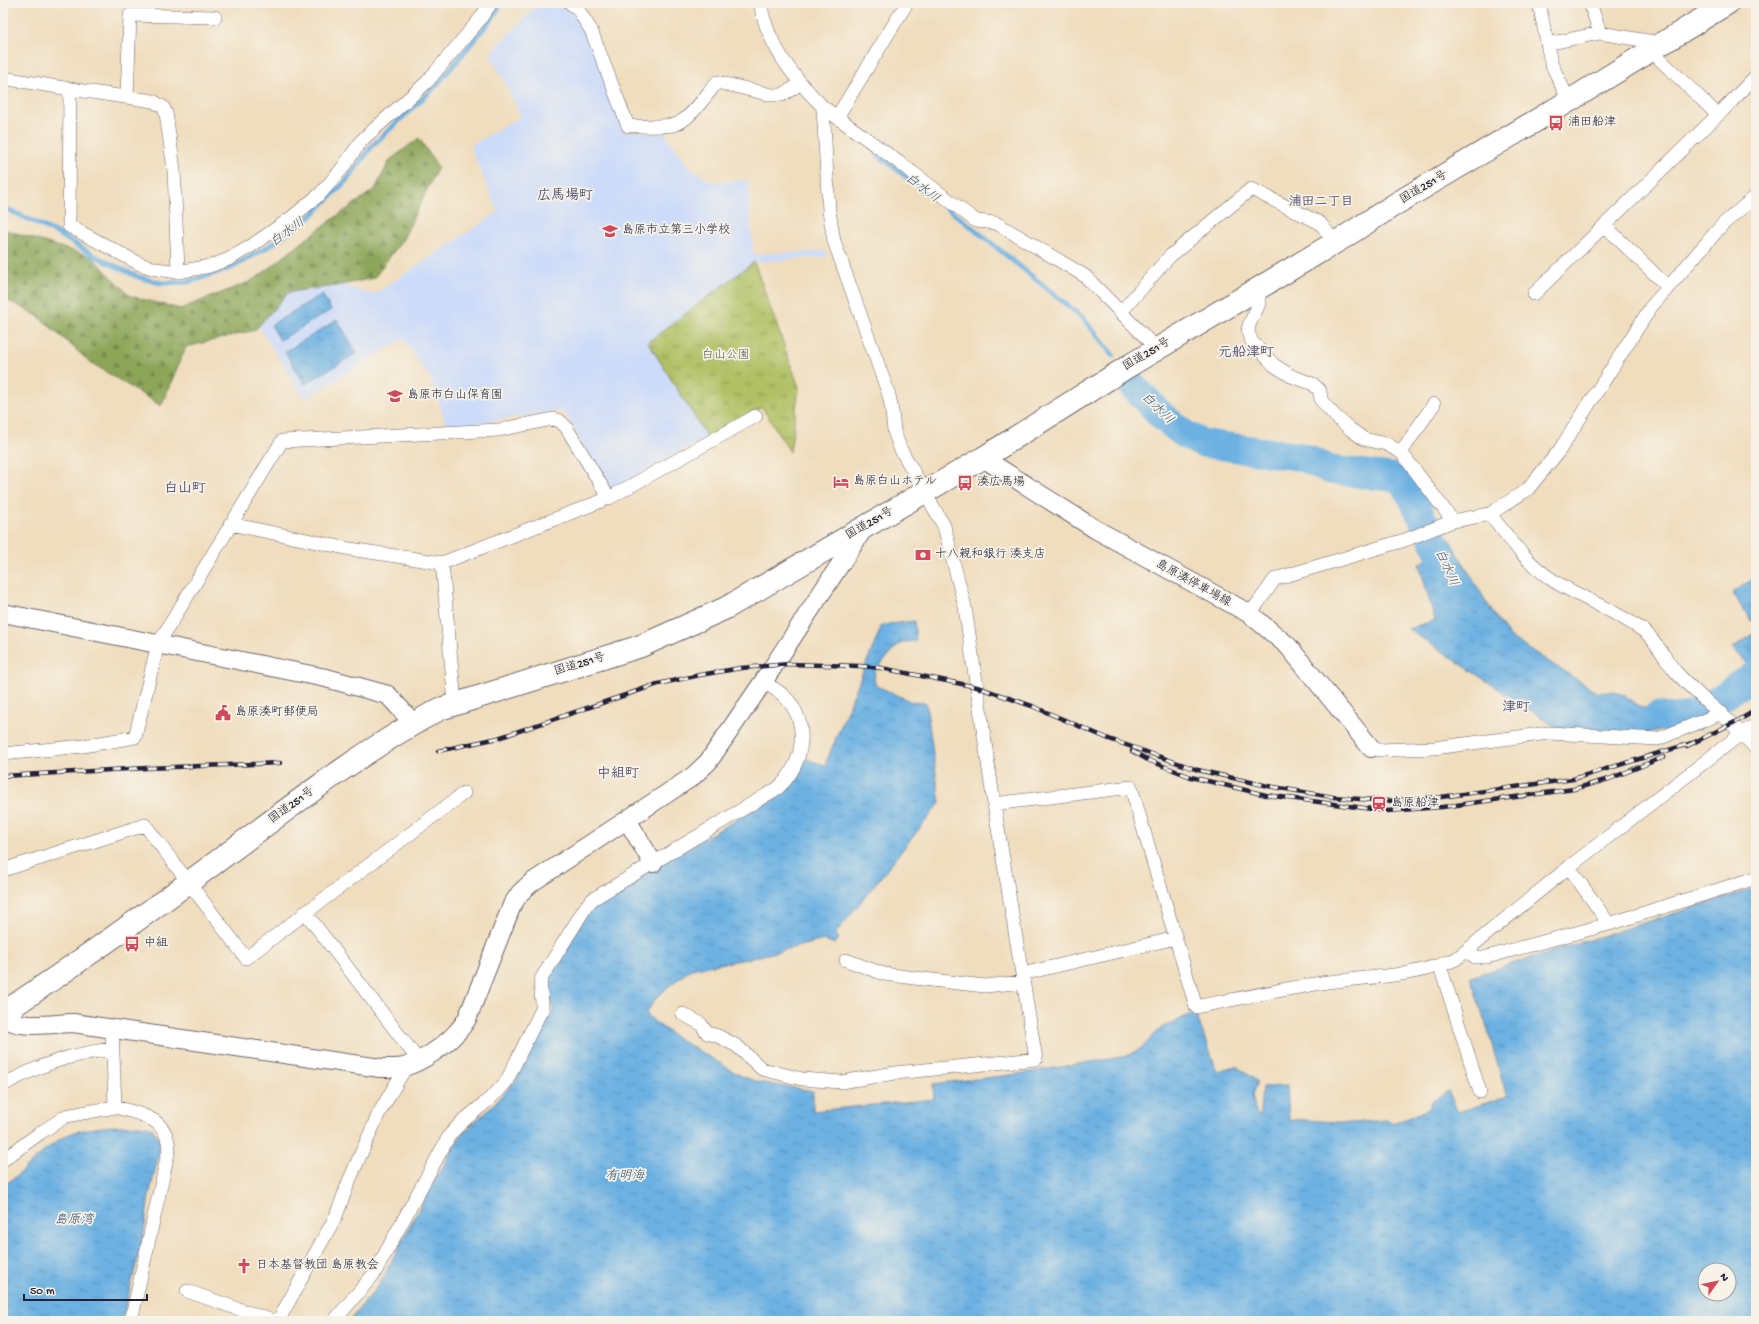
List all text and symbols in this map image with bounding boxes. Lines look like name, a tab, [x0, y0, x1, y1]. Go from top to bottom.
bus stop icon: 浦田船津	[1547, 114, 1565, 132]
place label: 浦田船津	[1568, 115, 1616, 130]
street label: 国道251号	[1397, 167, 1450, 208]
water label: 白水川	[902, 170, 943, 207]
district label: 広馬場町	[537, 187, 593, 205]
district label: 浦田二丁目	[1288, 194, 1354, 210]
water label: 白水川	[267, 215, 308, 251]
school or university icon: 島原市立第三小学校	[601, 222, 619, 240]
place label: 島原市立第三小学校	[622, 223, 730, 238]
street label: 国道251号	[1120, 334, 1173, 375]
district label: 元船津町	[1218, 345, 1274, 362]
park label: 白山公園	[702, 348, 750, 363]
school or university icon: 島原市白山保育園	[386, 387, 404, 405]
place label: 島原市白山保育園	[407, 388, 503, 403]
water label: 白水川	[1138, 389, 1177, 428]
hotel icon: 島原白山ホテル	[832, 473, 850, 491]
place label: 島原白山ホテル	[853, 474, 937, 489]
bus stop icon: 湊広馬場	[956, 474, 974, 492]
place label: 湊広馬場	[977, 475, 1025, 490]
district label: 白山町	[164, 481, 206, 498]
street label: 国道251号	[843, 504, 896, 543]
bank icon: 十八親和銀行 湊支店	[914, 546, 932, 564]
place label: 十八親和銀行 湊支店	[935, 547, 1046, 562]
water label: 白水川	[1431, 547, 1462, 589]
street label: 島原湊停車場線	[1153, 557, 1234, 610]
street label: 国道251号	[552, 650, 607, 679]
district label: 津町	[1502, 700, 1530, 717]
public building icon: 島原湊町郵便局	[214, 704, 232, 722]
place label: 島原湊町郵便局	[235, 705, 319, 720]
district label: 中組町	[597, 766, 639, 783]
street label: 国道251号	[266, 784, 318, 827]
station icon: 島原船津	[1370, 795, 1388, 813]
place label: 島原船津	[1391, 796, 1439, 811]
bus stop icon: 中組	[123, 935, 141, 953]
place label: 中組	[144, 936, 168, 951]
water label: 有明海	[605, 1168, 645, 1184]
water label: 島原湾	[54, 1212, 95, 1228]
church icon: 日本基督教団 島原教会	[235, 1257, 253, 1275]
place label: 日本基督教団 島原教会	[256, 1258, 379, 1273]
north arrow	[1697, 1262, 1737, 1302]
text: N	[1717, 1271, 1731, 1284]
scale bar	[24, 1276, 147, 1302]
text: 50 m	[30, 1285, 55, 1299]

